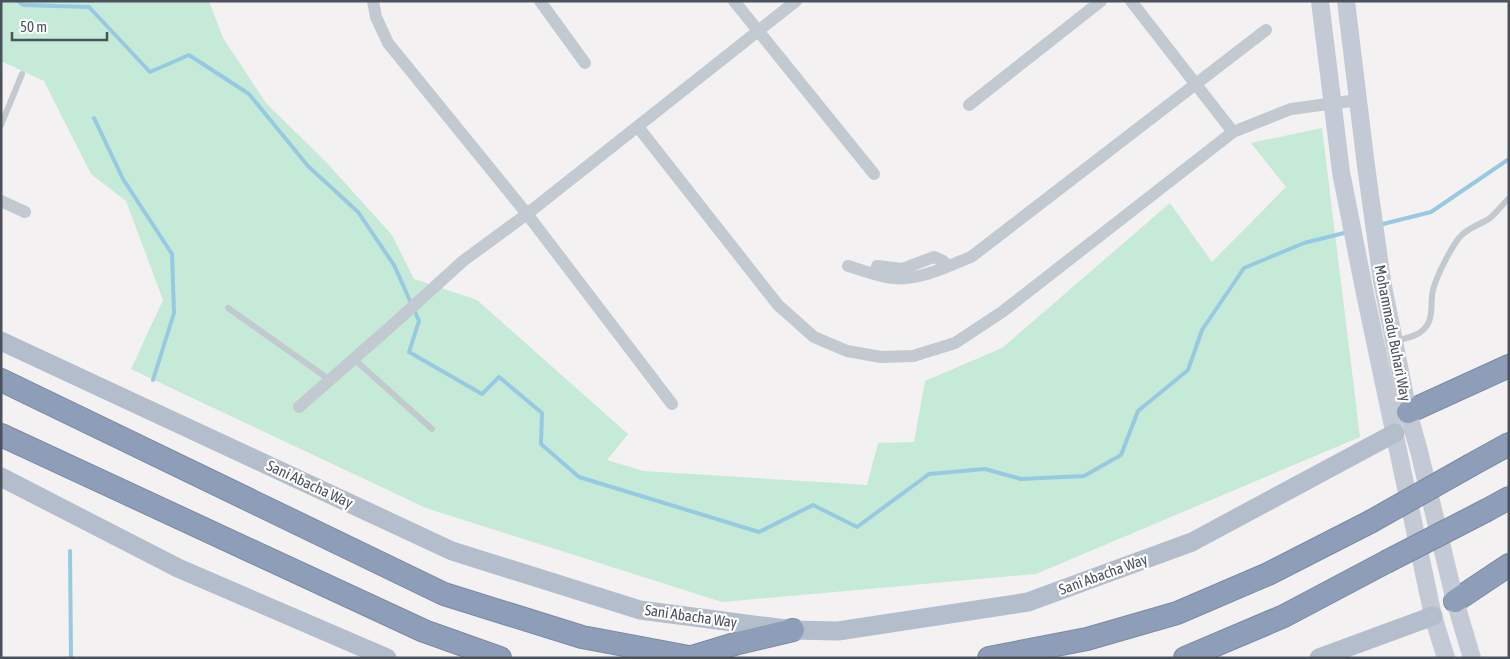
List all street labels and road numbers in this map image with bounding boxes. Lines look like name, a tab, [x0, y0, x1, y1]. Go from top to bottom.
street label: Mohammadu Buhari Way	[1371, 263, 1415, 403]
street label: Sani Abacha Way	[264, 457, 356, 511]
street label: Sani Abacha Way	[1056, 550, 1150, 598]
street label: Sani Abacha Way	[644, 601, 738, 631]

